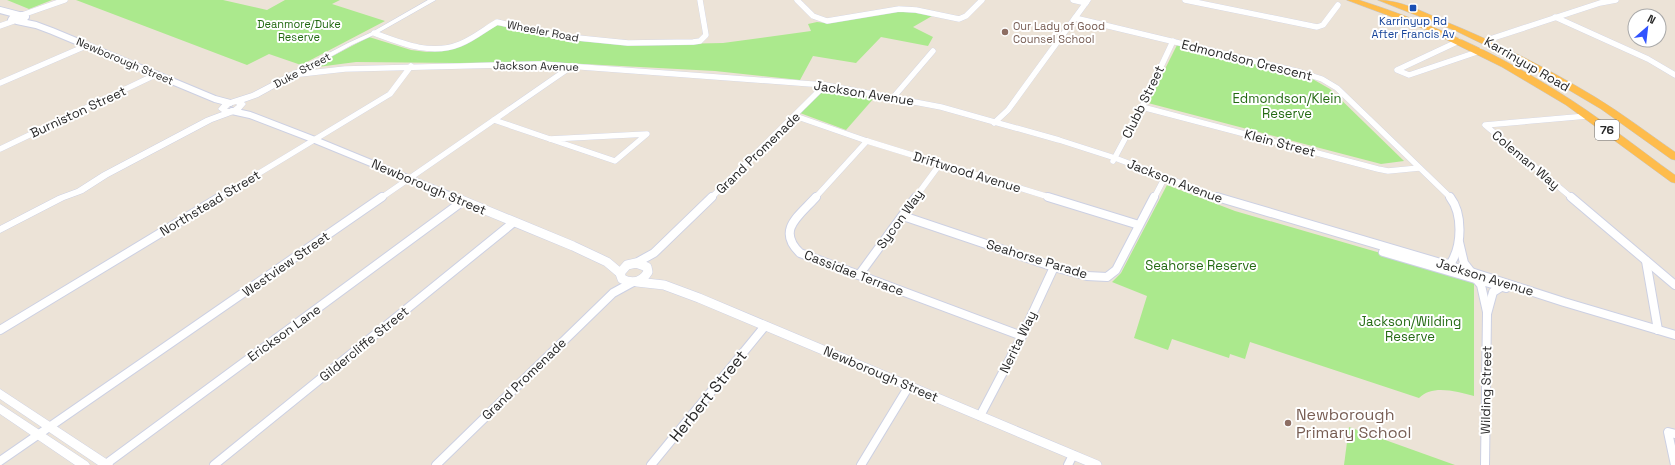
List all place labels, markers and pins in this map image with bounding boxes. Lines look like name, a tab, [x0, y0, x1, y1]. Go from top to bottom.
marker: Karrinyup Rd After Francis Av	[1408, 3, 1418, 13]
place label: Karrinyup Rd After Francis Av	[1371, 14, 1455, 41]
place label: Our Lady of Good Counsel School	[1013, 19, 1105, 46]
marker: Our Lady of Good Counsel School	[1000, 27, 1010, 37]
place label: Newborough Primary School	[1296, 404, 1411, 443]
marker: Newborough Primary School	[1283, 418, 1293, 428]

